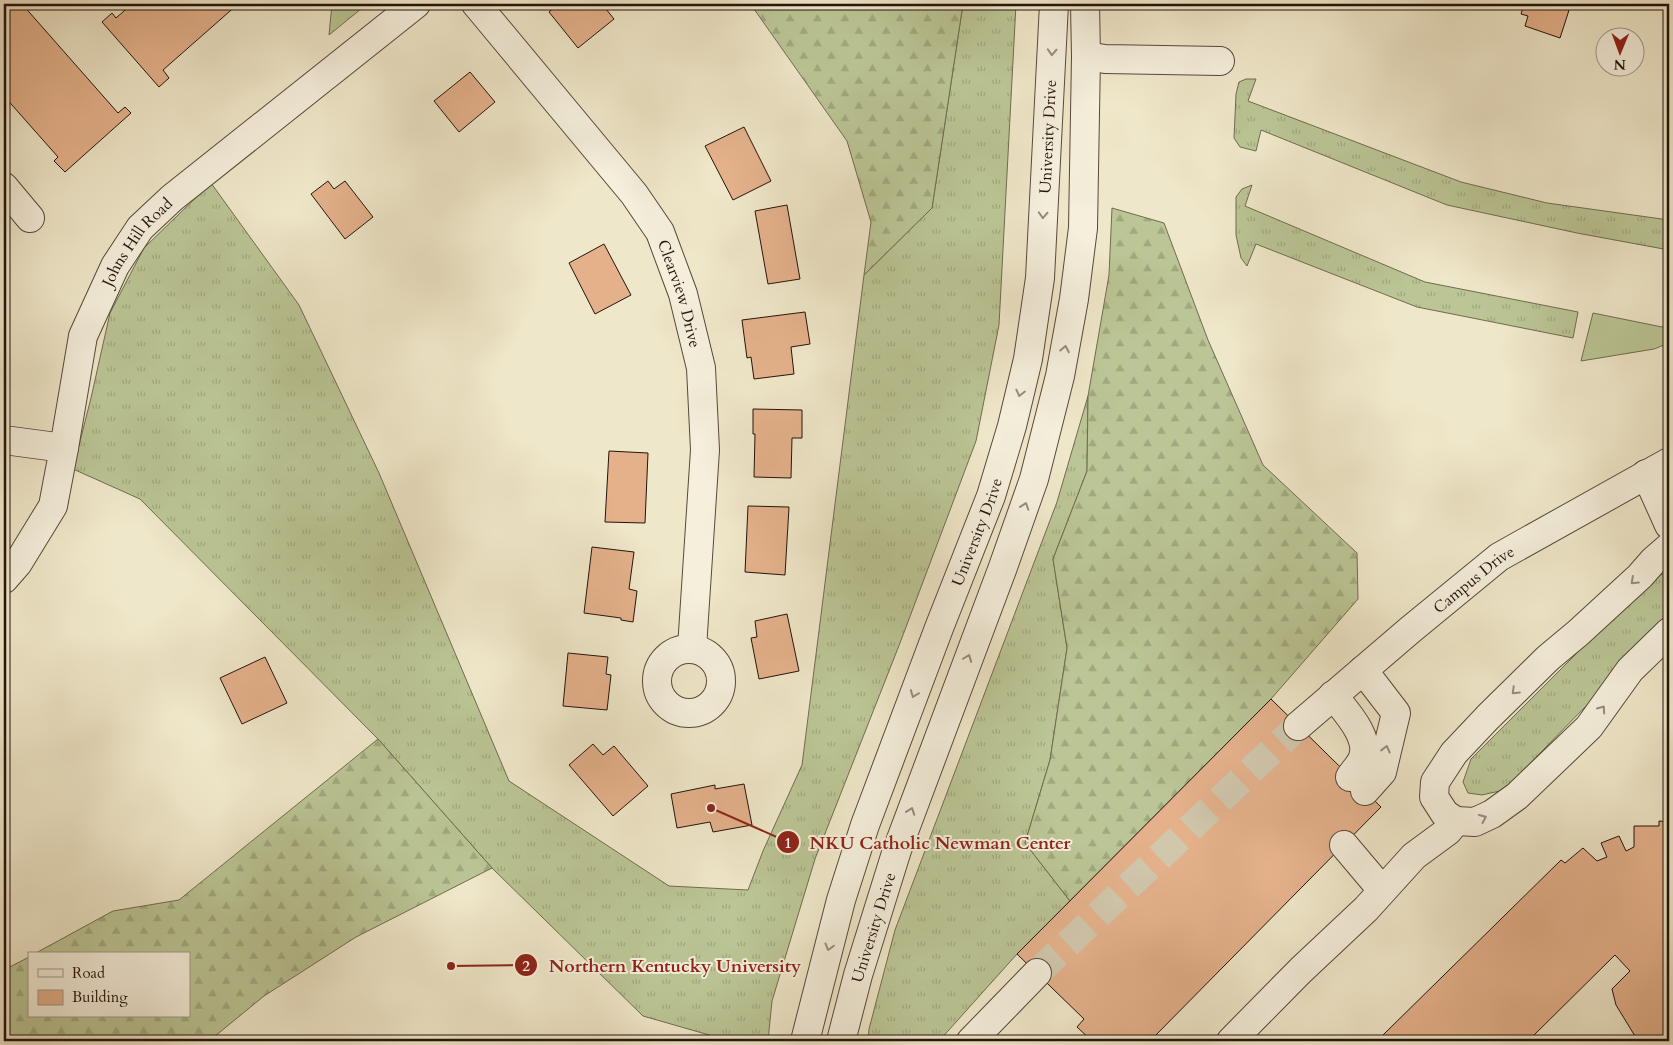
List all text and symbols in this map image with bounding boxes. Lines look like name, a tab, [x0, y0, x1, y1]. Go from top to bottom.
north arrow	[1596, 28, 1646, 78]
one-way arrow	[1047, 49, 1058, 57]
text: N	[1614, 55, 1626, 74]
street label: University Drive	[1034, 79, 1062, 194]
street label: Johns Hill Road	[96, 193, 178, 292]
one-way arrow	[1038, 211, 1049, 219]
street label: Clearview Drive	[652, 237, 706, 350]
one-way arrow	[1059, 344, 1070, 353]
one-way arrow	[1015, 388, 1026, 397]
street label: University Drive	[947, 475, 1008, 589]
one-way arrow	[1019, 502, 1029, 511]
street label: Campus Drive	[1429, 541, 1518, 619]
one-way arrow	[1631, 575, 1640, 584]
one-way arrow	[963, 655, 973, 663]
one-way arrow	[1512, 685, 1521, 694]
one-way arrow	[910, 690, 920, 698]
one-way arrow	[1596, 705, 1605, 715]
one-way arrow	[1380, 745, 1391, 754]
one-way arrow	[905, 807, 915, 815]
one-way arrow	[1478, 814, 1487, 824]
callout: NKU Catholic Newman Center	[775, 826, 1081, 859]
text: NKU Catholic Newman Center	[810, 831, 1071, 856]
text: 1	[784, 833, 792, 853]
street label: University Drive	[847, 870, 901, 985]
one-way arrow	[824, 943, 834, 951]
callout: Northern Kentucky University	[514, 949, 811, 982]
legend	[28, 952, 190, 1018]
text: Northern Kentucky University	[549, 954, 802, 979]
text: 2	[522, 956, 530, 976]
text: Road	[72, 963, 105, 983]
text: Building	[72, 987, 128, 1007]

